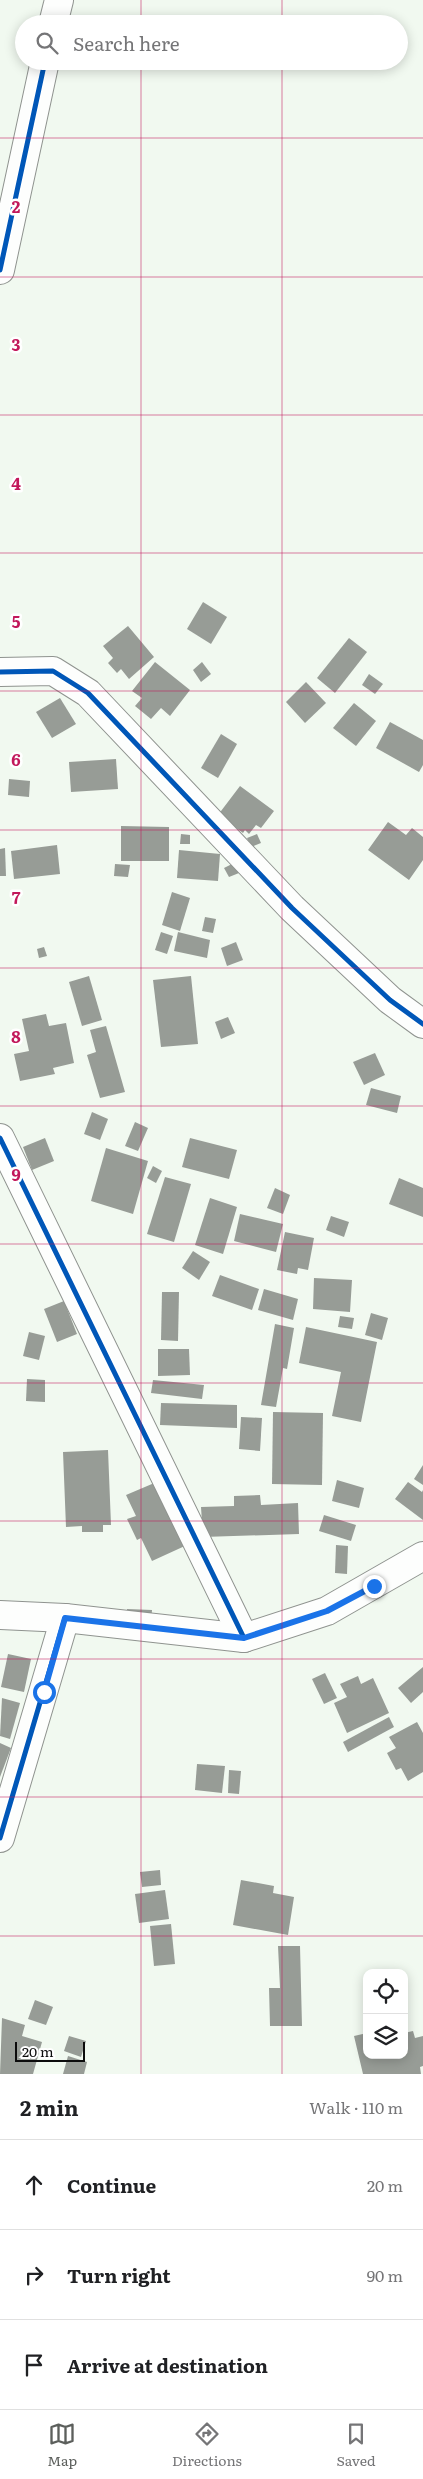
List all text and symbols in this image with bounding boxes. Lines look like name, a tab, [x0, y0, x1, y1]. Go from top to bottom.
search box	[15, 15, 408, 70]
icon: search	[33, 29, 61, 57]
text: Search here	[73, 29, 180, 57]
text: 2	[12, 194, 21, 218]
text: 3	[12, 332, 21, 356]
text: 4	[11, 471, 21, 495]
text: 5	[12, 609, 21, 633]
text: 6	[11, 747, 21, 771]
text: 7	[12, 885, 21, 909]
text: 8	[11, 1024, 21, 1048]
text: 9	[11, 1162, 21, 1186]
route end	[363, 1575, 386, 1598]
route start	[33, 1681, 56, 1704]
map controls	[363, 1969, 408, 2059]
button: locate	[363, 1969, 408, 2014]
button: layers	[363, 2014, 408, 2059]
scale bar	[15, 2039, 85, 2062]
text: 20 m	[22, 2041, 54, 2061]
text: 2 min	[20, 2091, 79, 2122]
text: Walk · 110 m	[309, 2095, 403, 2119]
icon: ahead	[20, 2171, 48, 2199]
text: Continue	[67, 2171, 156, 2199]
text: 20 m	[367, 2173, 403, 2197]
icon: right	[20, 2261, 48, 2289]
text: Turn right	[67, 2261, 171, 2289]
text: 90 m	[367, 2263, 403, 2287]
icon: arrive	[20, 2351, 48, 2379]
text: Arrive at destination	[67, 2351, 268, 2379]
tab: Map	[47, 2420, 77, 2470]
tab: Directions	[172, 2420, 242, 2470]
tab: Saved	[337, 2420, 376, 2470]

